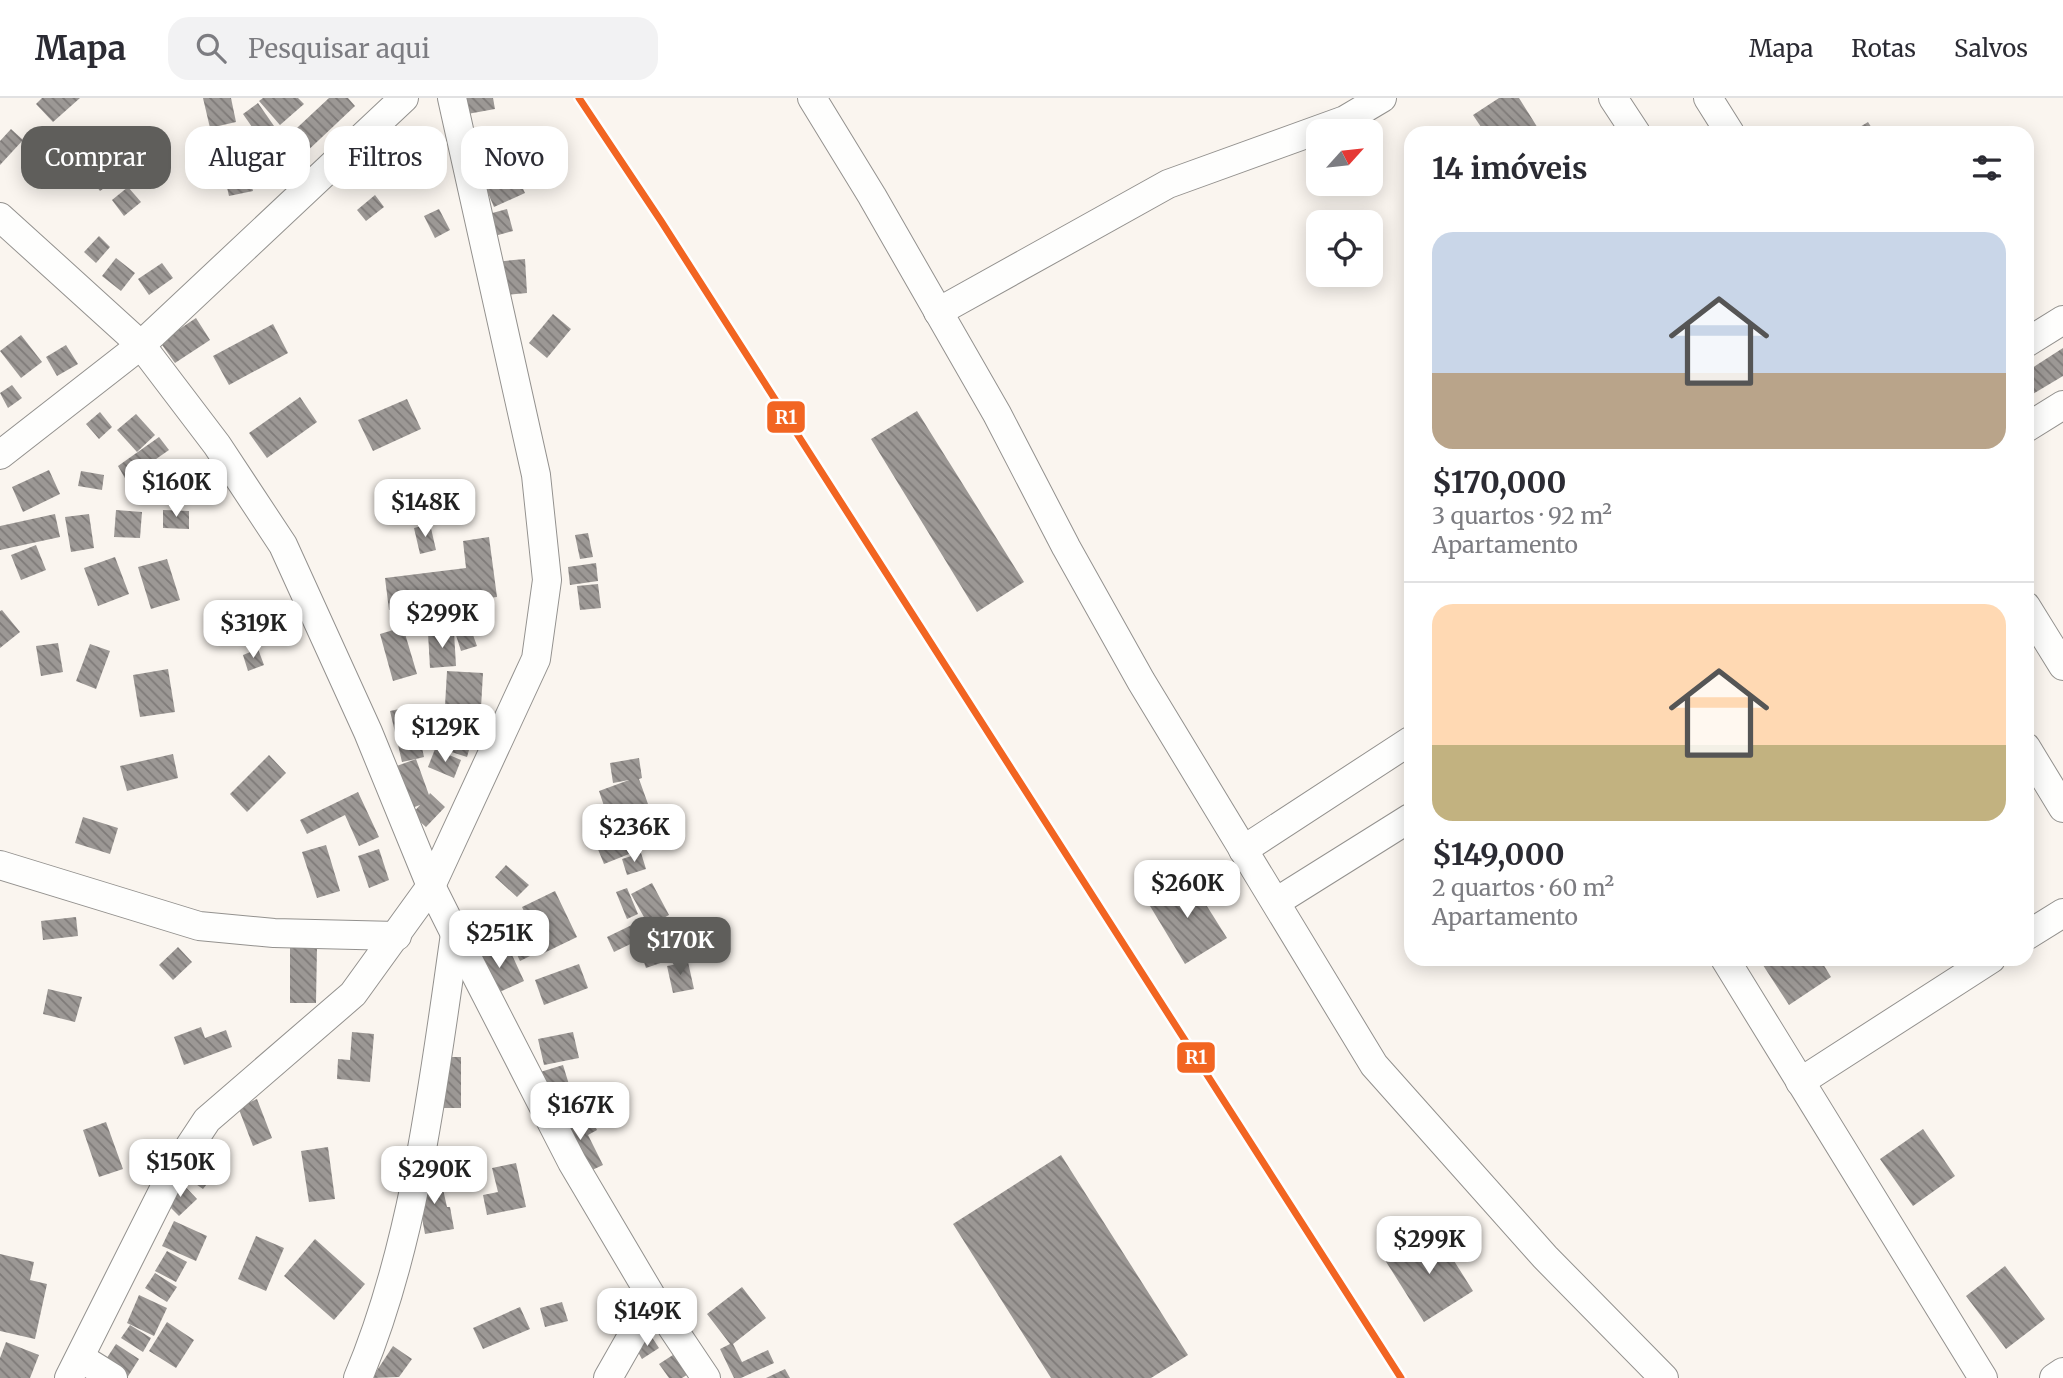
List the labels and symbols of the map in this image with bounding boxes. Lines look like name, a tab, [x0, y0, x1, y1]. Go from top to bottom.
north arrow	[1306, 119, 1382, 196]
line badge: R1	[766, 400, 806, 434]
text: R1	[775, 405, 797, 429]
pin: $160K	[127, 460, 225, 519]
pin: $148K	[376, 480, 474, 539]
pin: $299K	[393, 590, 491, 650]
pin: $319K	[204, 601, 302, 660]
pin: $129K	[396, 704, 494, 764]
pin: $236K	[585, 804, 683, 864]
pin: $260K	[1138, 860, 1236, 920]
pin: $251K	[450, 910, 548, 970]
pin: $170K	[631, 918, 729, 977]
line badge: R1	[1176, 1041, 1216, 1074]
text: R1	[1185, 1045, 1207, 1069]
pin: $167K	[531, 1082, 629, 1142]
pin: $150K	[131, 1140, 229, 1199]
pin: $290K	[385, 1146, 483, 1206]
pin: $299K	[1380, 1216, 1478, 1276]
pin: $149K	[598, 1288, 696, 1348]

